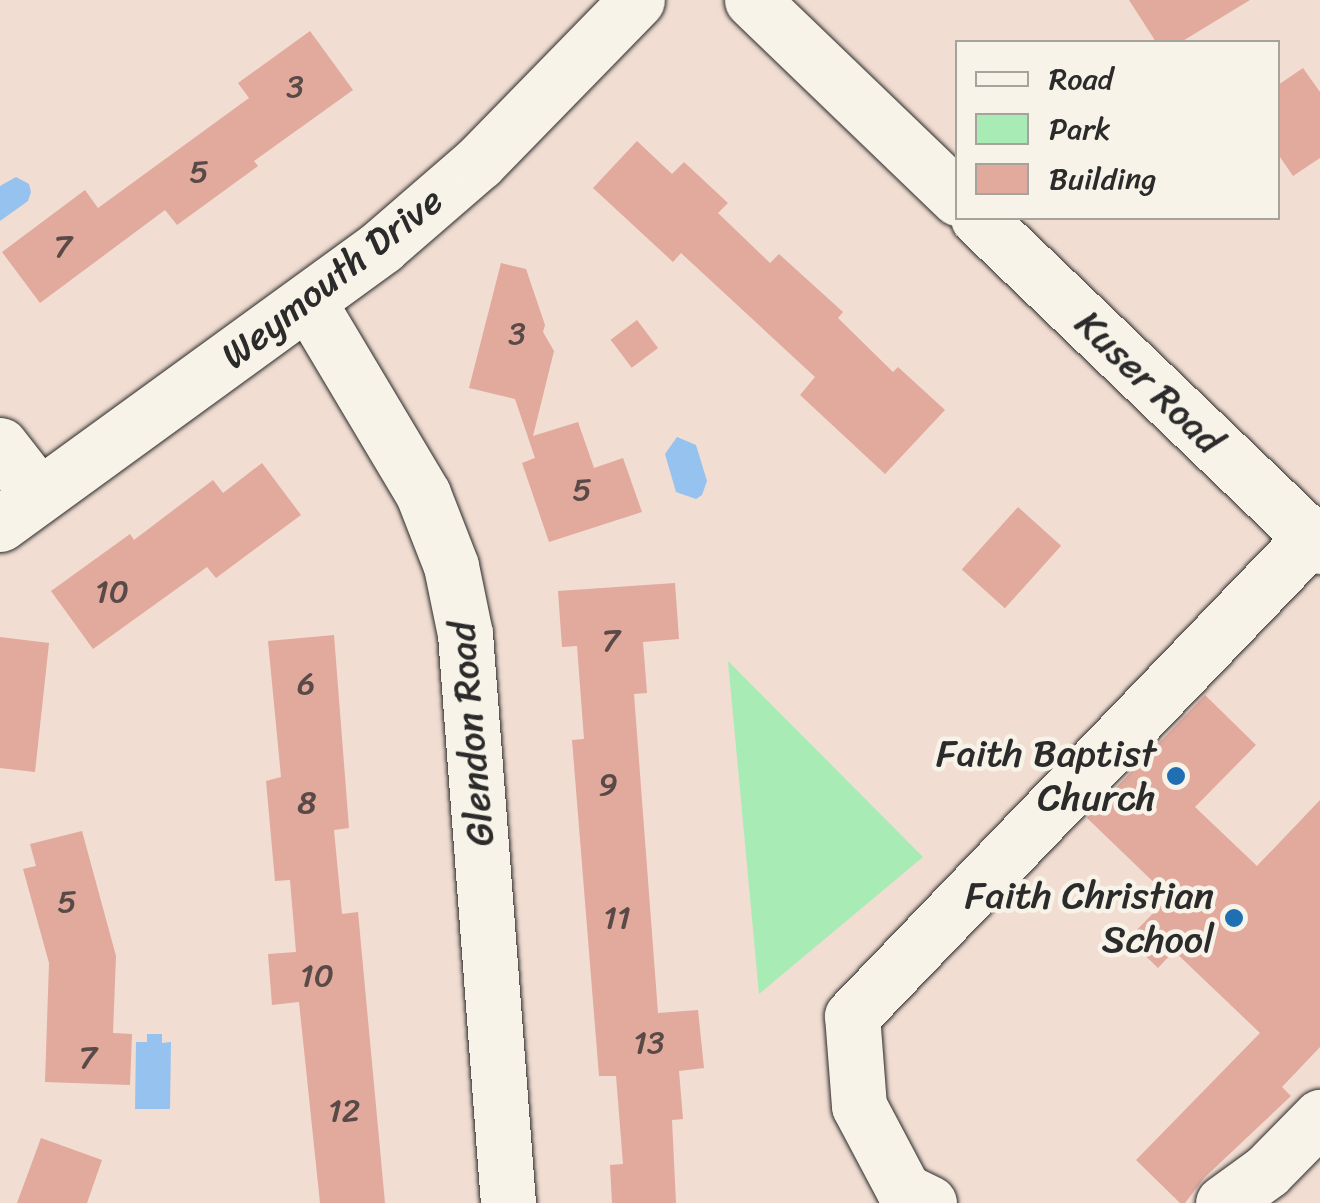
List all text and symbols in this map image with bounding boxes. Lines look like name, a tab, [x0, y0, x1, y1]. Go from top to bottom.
legend	[955, 40, 1280, 220]
text: Road	[1049, 52, 1113, 106]
house number: 3	[286, 68, 304, 106]
text: Park	[1049, 102, 1111, 156]
text: Building	[1049, 152, 1156, 206]
house number: 5	[189, 153, 209, 191]
street label: Weymouth Drive	[212, 177, 452, 379]
house number: 7	[54, 228, 72, 266]
street label: Kuser Road	[1066, 301, 1232, 463]
house number: 3	[508, 315, 526, 353]
house number: 5	[572, 471, 592, 509]
house number: 10	[95, 573, 129, 611]
street label: Glendon Road	[438, 620, 504, 848]
house number: 7	[602, 622, 620, 660]
house number: 6	[297, 665, 315, 703]
place label: Faith Baptist Church	[937, 731, 1156, 821]
marker: Faith Baptist Church	[1165, 765, 1187, 787]
house number: 9	[598, 766, 618, 804]
house number: 8	[297, 784, 317, 822]
place label: Faith Christian School	[965, 873, 1214, 962]
house number: 5	[57, 883, 77, 921]
house number: 11	[603, 899, 631, 937]
marker: Faith Christian School	[1223, 907, 1245, 929]
house number: 10	[300, 957, 334, 995]
house number: 13	[633, 1024, 665, 1062]
house number: 7	[79, 1039, 97, 1077]
house number: 12	[328, 1092, 360, 1130]

